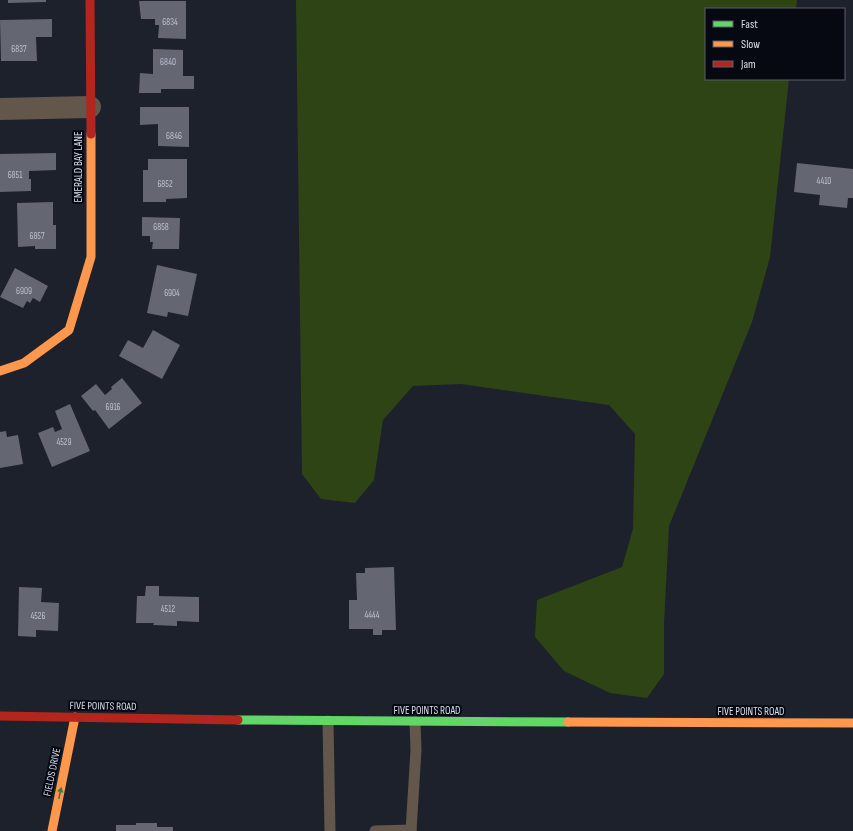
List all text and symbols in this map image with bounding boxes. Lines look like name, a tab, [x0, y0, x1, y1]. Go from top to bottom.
legend	[705, 8, 845, 80]
house number: 6834	[162, 17, 178, 28]
text: Fast	[741, 17, 758, 32]
text: Slow	[741, 37, 760, 52]
house number: 6837	[11, 44, 27, 55]
house number: 6840	[160, 57, 176, 68]
text: Jam	[740, 57, 756, 72]
street label: EMERALD BAY LANE	[72, 131, 85, 203]
house number: 6846	[166, 131, 182, 142]
house number: 6851	[8, 170, 23, 181]
house number: 4410	[817, 176, 831, 187]
house number: 6852	[157, 179, 173, 190]
house number: 6858	[153, 222, 169, 233]
house number: 6857	[29, 231, 45, 242]
house number: 6909	[16, 286, 32, 297]
house number: 6904	[164, 288, 180, 299]
house number: 6916	[106, 402, 121, 413]
house number: 4529	[56, 437, 72, 448]
house number: 4512	[161, 604, 175, 615]
house number: 4444	[364, 610, 380, 621]
house number: 4526	[30, 611, 46, 622]
street label: FIVE POINTS ROAD	[69, 699, 137, 713]
street label: FIVE POINTS ROAD	[393, 704, 461, 717]
street label: FIVE POINTS ROAD	[717, 705, 785, 718]
street label: FIELDS DRIVE	[41, 747, 63, 797]
one-way arrow	[57, 787, 63, 799]

